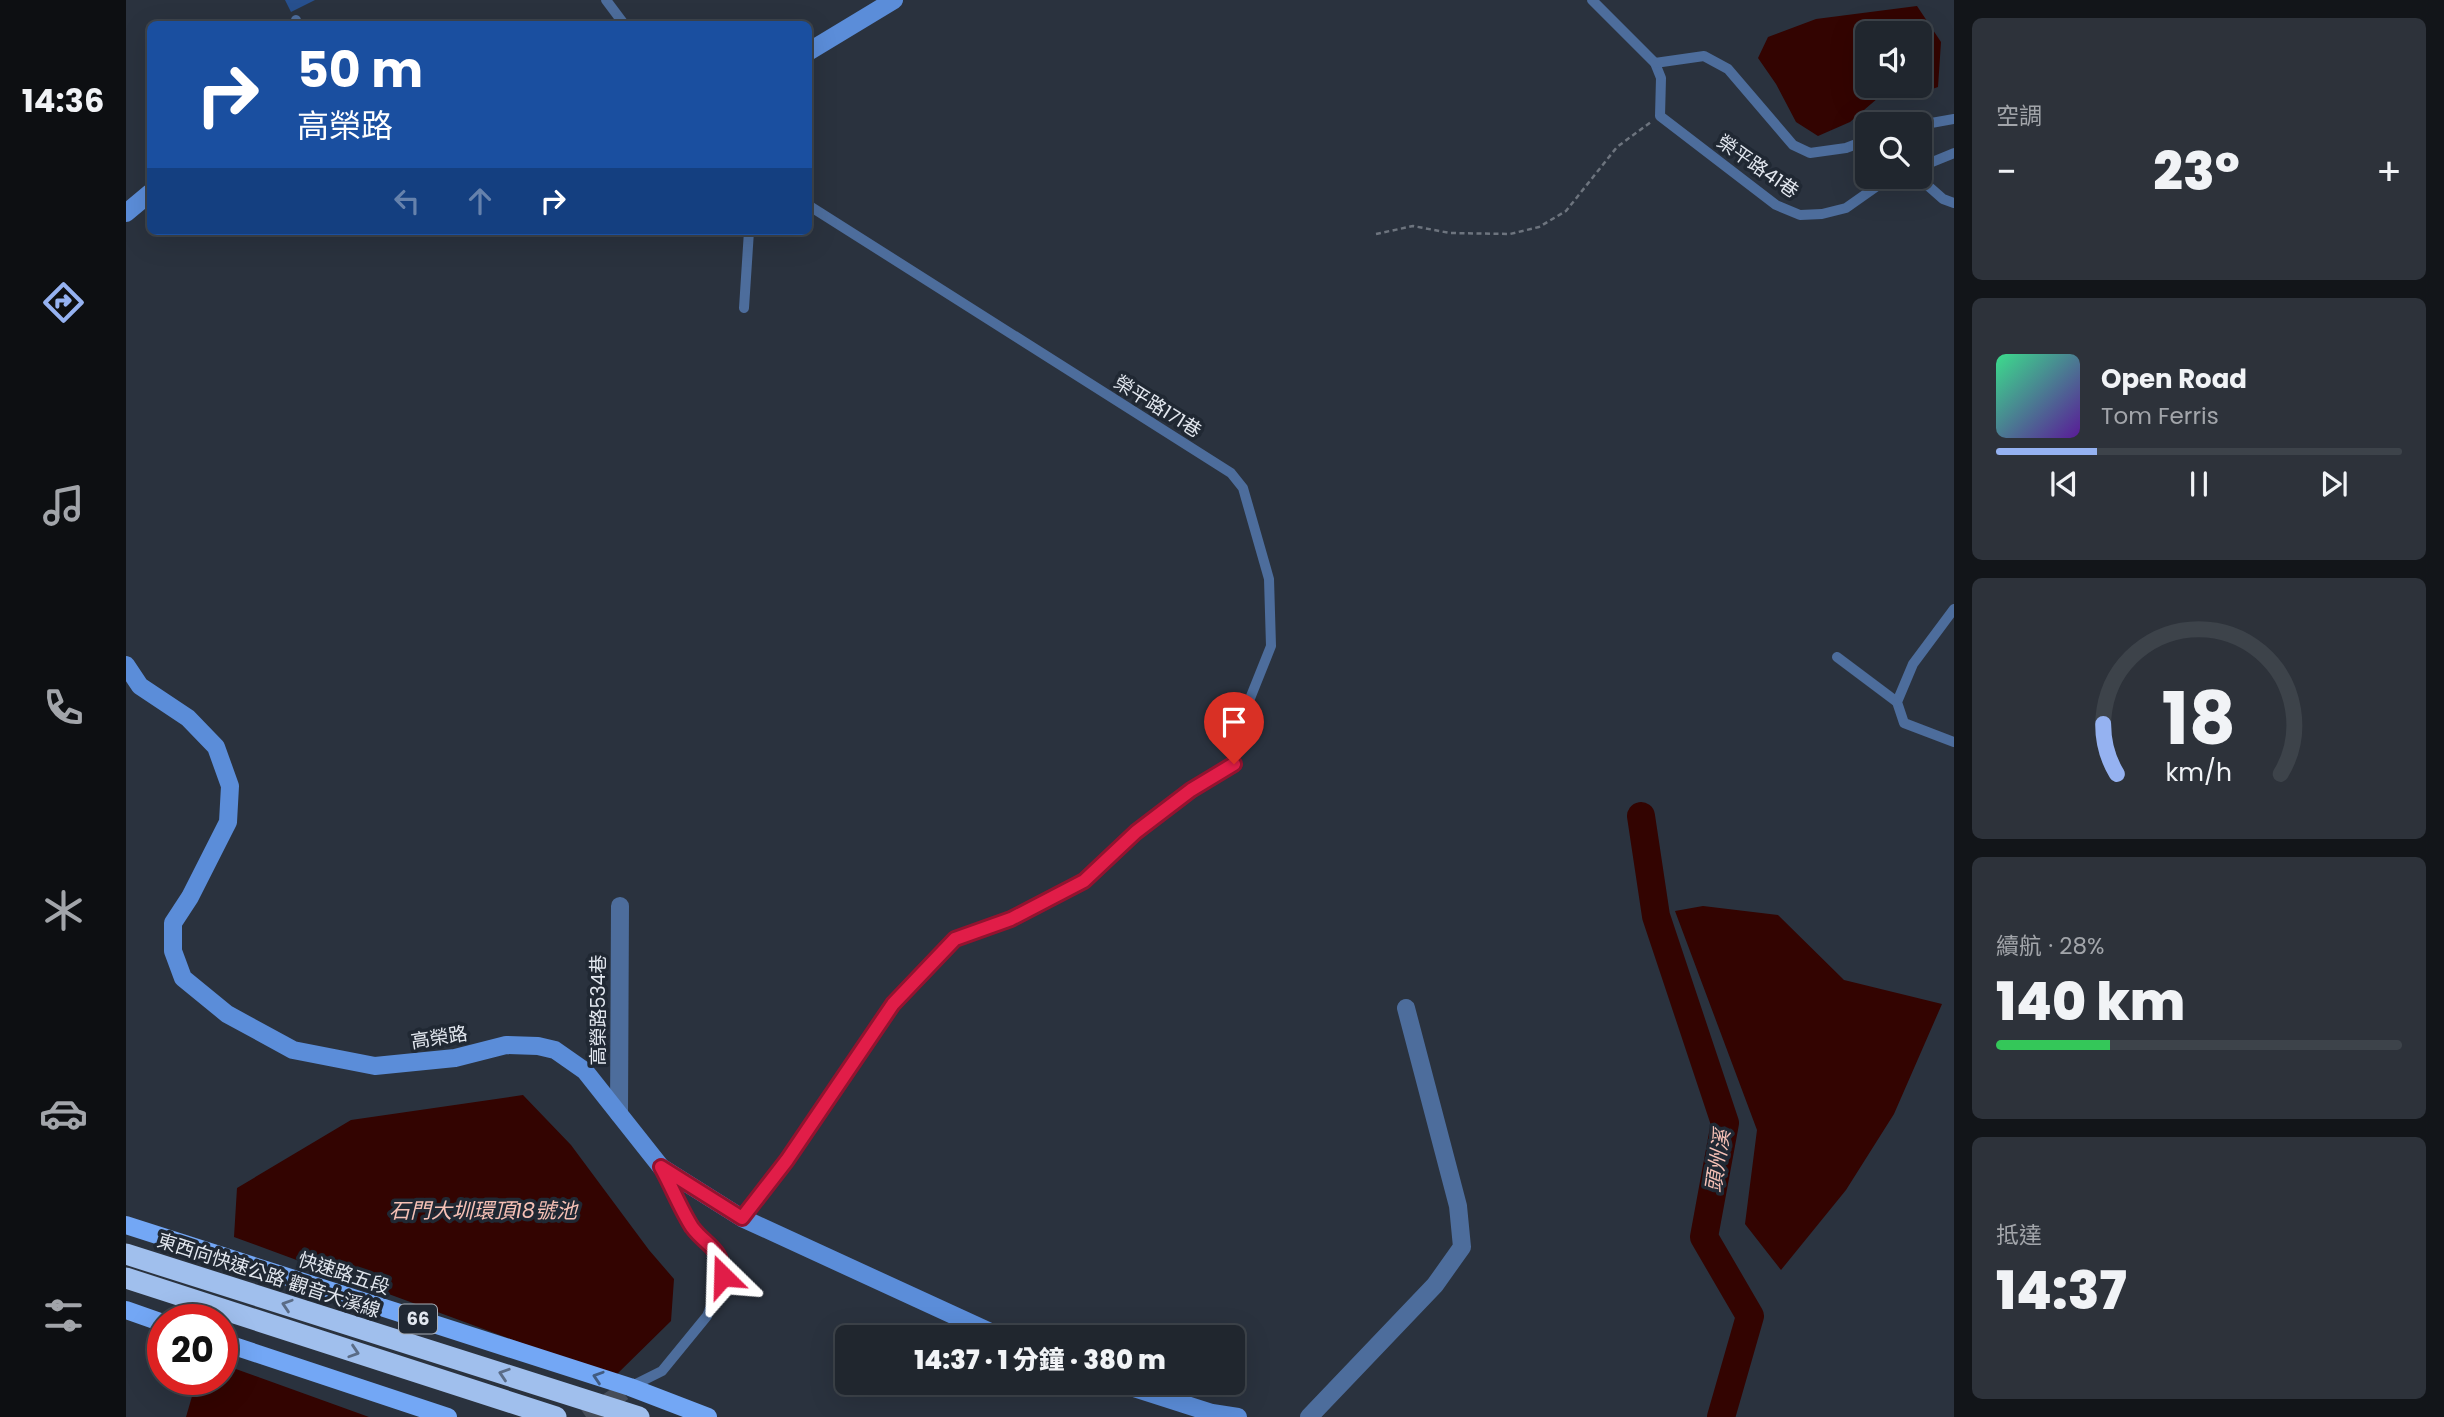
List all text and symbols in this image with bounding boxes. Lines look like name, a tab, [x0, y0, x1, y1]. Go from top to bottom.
map controls	[1855, 21, 1932, 189]
button: sound	[1855, 21, 1932, 98]
text: 50 m	[297, 36, 423, 104]
icon: right	[182, 49, 273, 140]
text: 14:36	[22, 78, 104, 123]
text: 空調	[1996, 100, 2042, 132]
text: 高榮路	[297, 103, 393, 148]
button: search	[1855, 112, 1932, 189]
street label: 榮平路41巷	[1711, 128, 1804, 204]
text: 23°	[2153, 135, 2240, 208]
text: −	[1996, 145, 2017, 198]
text: +	[2376, 145, 2402, 198]
icon: left	[388, 182, 426, 220]
icon: ahead	[461, 182, 499, 220]
icon: right	[534, 182, 572, 220]
icon: directions	[39, 278, 88, 327]
text: Open Road	[2101, 361, 2247, 397]
street label: 榮平路171巷	[1109, 369, 1207, 444]
text: Tom Ferris	[2101, 400, 2219, 432]
icon: previous	[2045, 465, 2083, 503]
icon: pause	[2180, 465, 2218, 503]
icon: next	[2315, 465, 2353, 503]
icon: music	[39, 481, 88, 530]
text: 18	[2162, 669, 2236, 770]
icon: phone	[39, 683, 88, 732]
pin	[1204, 692, 1264, 764]
icon: arrive	[1215, 703, 1253, 741]
text: km/h	[2166, 755, 2232, 790]
icon: climate	[39, 886, 88, 935]
text: 續航 · 28%	[1996, 930, 2104, 962]
street label: 高榮路534巷	[585, 954, 612, 1066]
text: 140 km	[1996, 965, 2185, 1038]
street label: 高榮路	[409, 1020, 469, 1055]
icon: car	[39, 1089, 88, 1138]
water label: 頭州溪	[1698, 1125, 1737, 1194]
water label: 石門大圳環頂18號池	[389, 1196, 579, 1225]
text: 抵達	[1996, 1219, 2042, 1251]
street label: 東西向快速公路 觀音大溪線	[154, 1227, 384, 1324]
position arrow	[686, 1239, 760, 1313]
street label: 快速路五段	[294, 1246, 393, 1301]
text: 14:37	[1996, 1254, 2127, 1327]
icon: filters	[39, 1291, 88, 1340]
one-way arrow	[282, 1299, 294, 1313]
speed limit sign: 20	[147, 1304, 238, 1395]
road number: 66	[399, 1304, 437, 1334]
text: 14:37 · 1 分鐘 · 380 m	[914, 1342, 1166, 1378]
one-way arrow	[348, 1344, 360, 1358]
one-way arrow	[498, 1367, 510, 1382]
one-way arrow	[592, 1371, 605, 1385]

